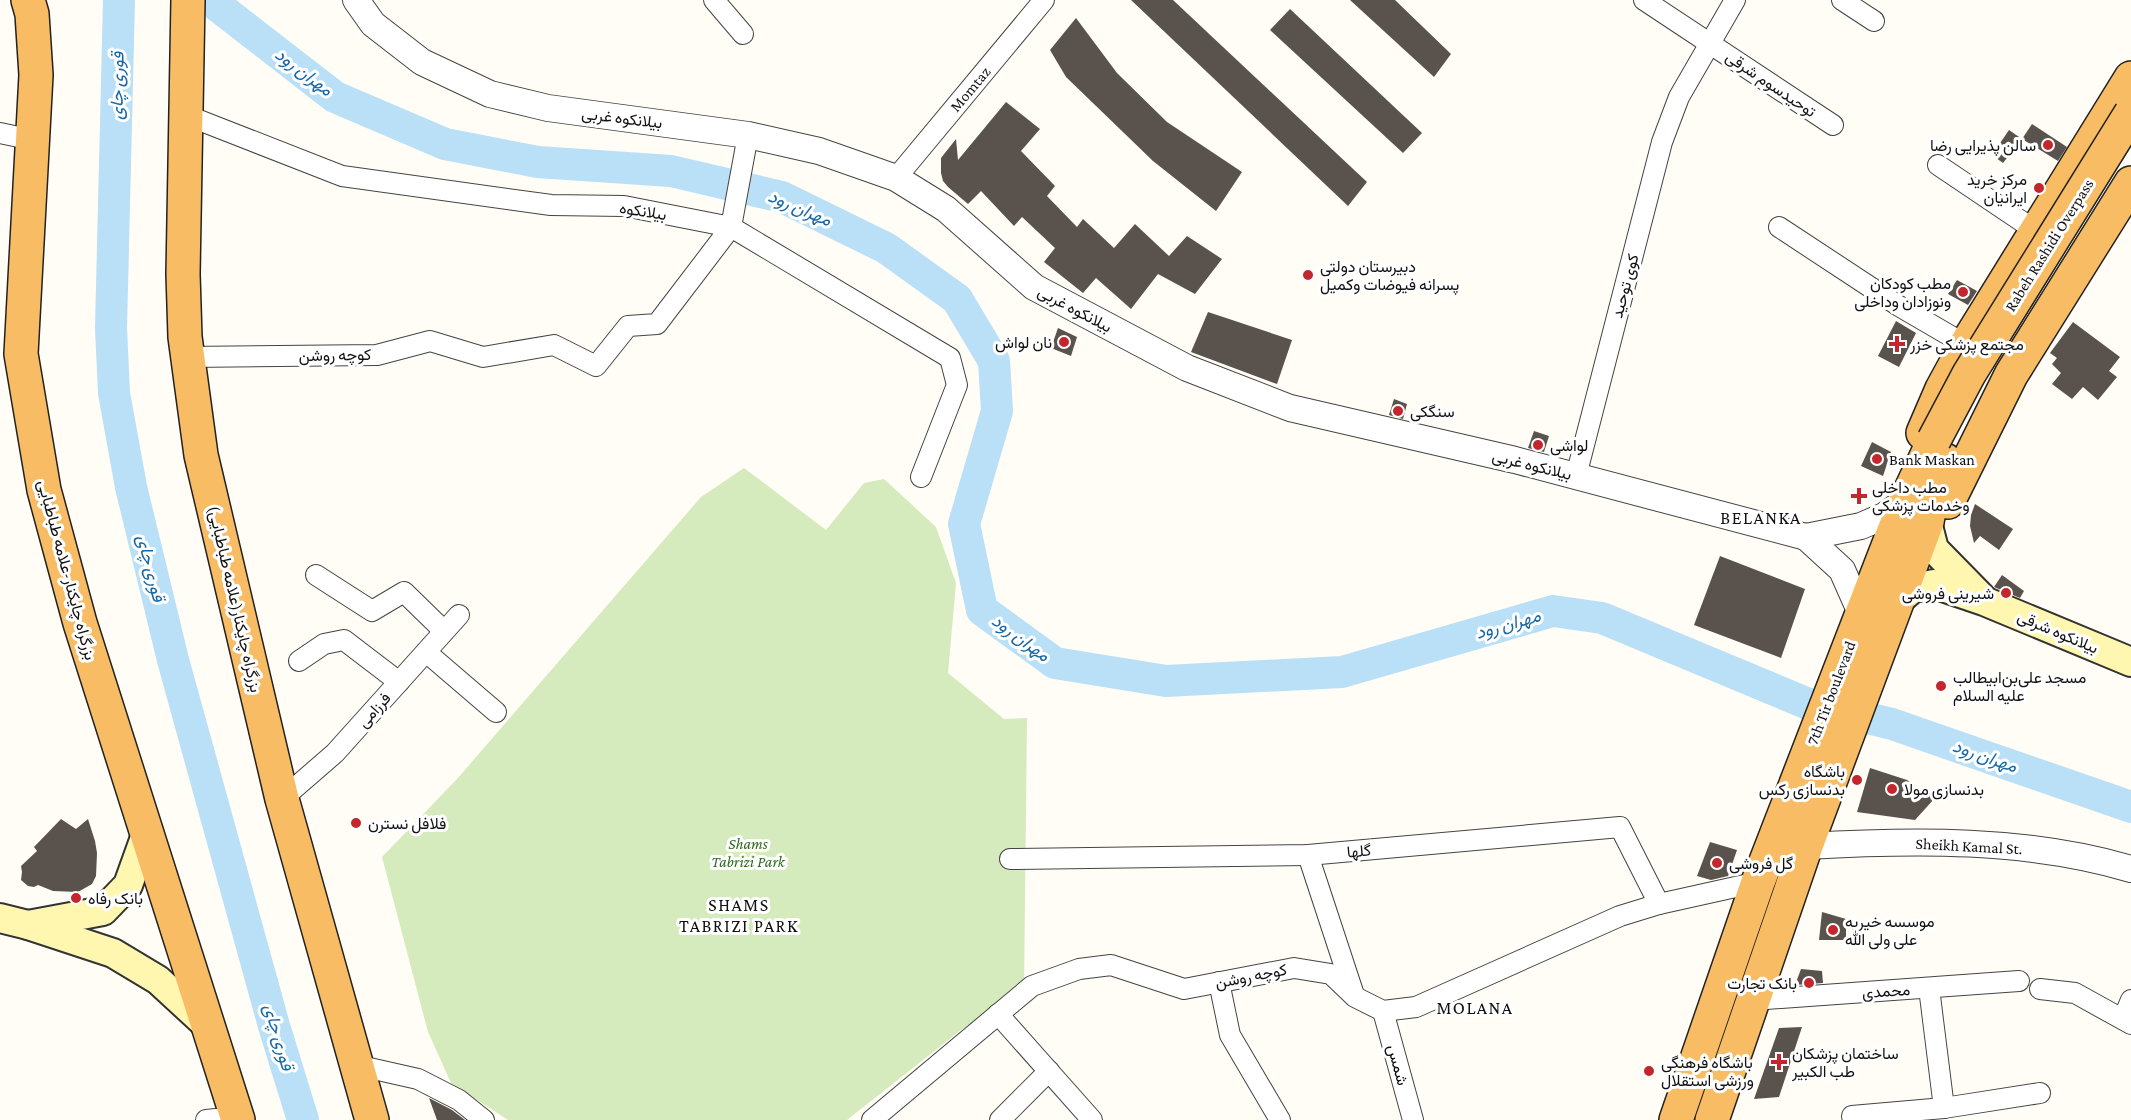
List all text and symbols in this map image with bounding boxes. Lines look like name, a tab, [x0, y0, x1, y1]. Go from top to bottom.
water label: مهران رود	[271, 44, 337, 101]
street label: توحیدسوم شرقی	[1722, 48, 1819, 122]
water label: قوری چای	[106, 50, 130, 120]
street label: Momtaz	[946, 63, 994, 115]
street label: بیلانکوه غربی	[580, 105, 663, 133]
place label: سالن پذیرایی رضا	[1930, 137, 2036, 157]
marker: سالن پذیرایی رضا	[2041, 138, 2055, 152]
place label: مرکز خرید ایرانیان	[1967, 171, 2027, 208]
street label: Rabeh Rashidi Overpass	[2001, 176, 2098, 315]
marker: مرکز خرید ایرانیان	[2032, 181, 2046, 195]
water label: مهران رود	[765, 186, 835, 231]
street label: بیلانکوه	[618, 199, 668, 225]
street label: کوی توحید	[1608, 252, 1644, 320]
place label: دبیرستان دولتی پسرانه فیوضات وکمیل	[1320, 258, 1459, 296]
marker: دبیرستان دولتی پسرانه فیوضات وکمیل	[1301, 268, 1315, 282]
place label: مطب کودکان ونوزادان وداخلی	[1854, 275, 1951, 312]
street label: بیلانکوه غربی	[1034, 282, 1115, 337]
marker: مطب کودکان ونوزادان وداخلی	[1956, 285, 1970, 299]
place label: نان لواش	[995, 334, 1052, 353]
marker: نان لواش	[1057, 335, 1071, 349]
marker: مجتمع پزشکی خزر	[1888, 335, 1906, 353]
place label: مجتمع پزشکی خزر	[1909, 336, 2024, 356]
street label: کوچه روشن	[298, 346, 372, 367]
place label: سنگکی	[1410, 403, 1455, 422]
marker: سنگکی	[1391, 404, 1405, 418]
place label: لواشی	[1550, 437, 1588, 456]
marker: لواشی	[1531, 438, 1545, 452]
street label: بیلانکوه غربی	[1490, 447, 1573, 485]
place label: Bank Maskan	[1889, 451, 1975, 468]
marker: Bank Maskan	[1870, 452, 1884, 466]
street label: بزرگراه چایکنار-علامه طباطبایی	[32, 478, 99, 663]
place label: مطب داخلی وخدمات پزشکی	[1872, 479, 1970, 517]
marker: مطب داخلی وخدمات پزشکی	[1850, 487, 1868, 505]
street label: بزرگراه چایکنار(علامه طباطبایی)	[202, 504, 265, 695]
district label: BELANKA	[1720, 508, 1802, 528]
water label: قوری چای	[131, 533, 169, 606]
place label: شیرینی فروشی	[1902, 585, 1994, 604]
marker: شیرینی فروشی	[1999, 586, 2013, 600]
water label: مهران رود	[1473, 605, 1543, 644]
street label: بیلانکوه شرقی	[2014, 607, 2101, 658]
water label: مهران رود	[988, 610, 1054, 667]
street label: 7th Tir boulevard	[1803, 638, 1859, 747]
place label: مسجد علی‌بن‌ابیطالب علیه السلام	[1953, 669, 2086, 706]
marker: مسجد علی‌بن‌ابیطالب علیه السلام	[1934, 679, 1948, 693]
street label: فرزامی	[354, 689, 395, 732]
water label: مهران رود	[1950, 736, 2020, 777]
place label: باشگاه بدنسازی رکس	[1759, 763, 1845, 800]
marker: باشگاه بدنسازی رکس	[1850, 773, 1864, 787]
place label: بدنسازی مولا	[1904, 781, 1984, 800]
marker: بدنسازی مولا	[1885, 782, 1899, 796]
place label: فلافل نسترن	[368, 815, 446, 834]
marker: فلافل نسترن	[349, 816, 363, 830]
park label: Shams Tabrizi Park	[711, 835, 786, 870]
street label: Sheikh Kamal St.	[1915, 835, 2023, 857]
street label: گلها	[1346, 841, 1372, 863]
place label: گل فروشی	[1729, 855, 1793, 874]
marker: گل فروشی	[1710, 856, 1724, 870]
place label: بانک رفاه	[88, 890, 143, 909]
marker: بانک رفاه	[69, 891, 83, 905]
district label: SHAMS TABRIZI PARK	[679, 895, 799, 936]
place label: موسسه خیریه علی ولی الله	[1845, 913, 1935, 950]
marker: موسسه خیریه علی ولی الله	[1826, 923, 1840, 937]
street label: کوچه روشن	[1214, 961, 1289, 994]
place label: بانک تجارت	[1727, 975, 1797, 994]
marker: بانک تجارت	[1802, 976, 1816, 990]
street label: محمدی	[1861, 981, 1911, 1003]
district label: MOLANA	[1436, 998, 1514, 1018]
water label: قوری چای	[258, 1002, 298, 1075]
street label: شمس	[1382, 1043, 1412, 1088]
place label: ساختمان پزشکان طب الکبیر	[1791, 1045, 1899, 1082]
marker: ساختمان پزشکان طب الکبیر	[1770, 1053, 1788, 1071]
place label: باشگاه فرهنگی ورزشی استقلال	[1661, 1054, 1754, 1091]
marker: باشگاه فرهنگی ورزشی استقلال	[1642, 1064, 1656, 1078]

